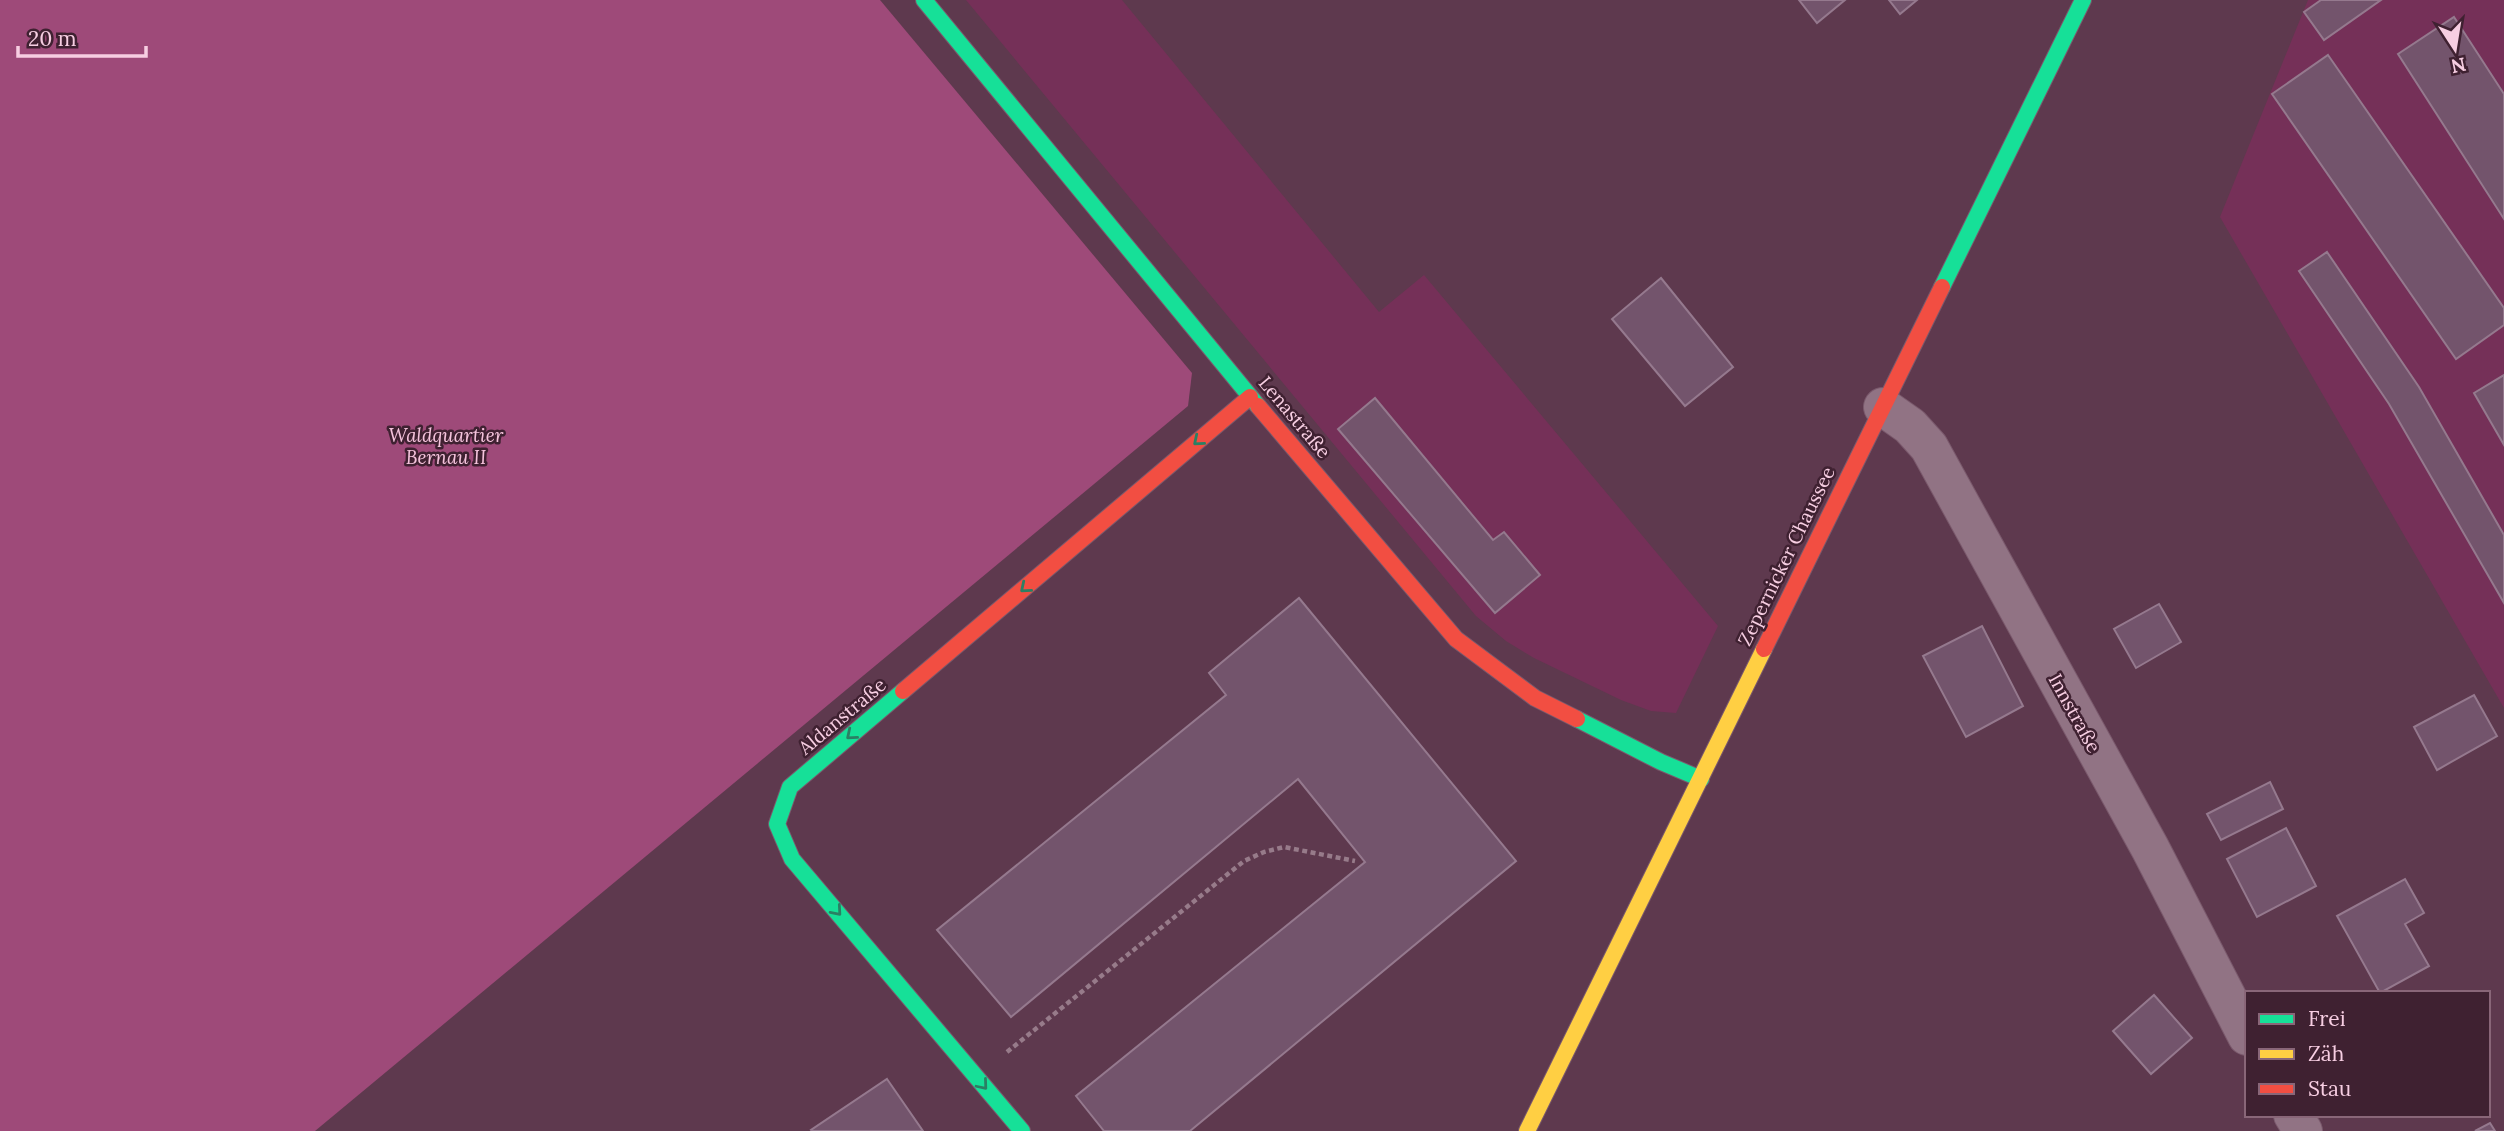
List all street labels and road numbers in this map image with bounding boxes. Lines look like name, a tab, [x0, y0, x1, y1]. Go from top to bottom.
street label: Lenastraße	[1254, 371, 1336, 463]
street label: Zepernicker Chaussee	[1732, 463, 1840, 649]
street label: Innstraße	[2044, 669, 2106, 757]
street label: Aldanstraße	[793, 672, 891, 760]

